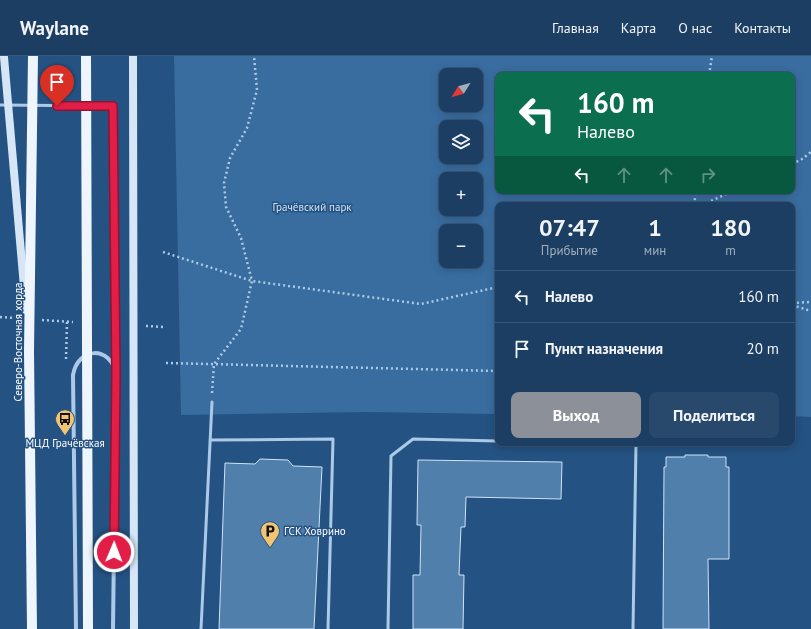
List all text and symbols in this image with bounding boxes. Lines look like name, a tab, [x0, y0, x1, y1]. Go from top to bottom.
text: Waylane	[20, 16, 89, 40]
text: Главная	[552, 19, 599, 37]
text: Карта	[621, 19, 656, 37]
text: О нас	[678, 19, 712, 37]
text: Контакты	[734, 19, 791, 37]
pin	[40, 65, 74, 106]
north arrow	[439, 68, 483, 112]
map controls	[439, 68, 483, 268]
icon: arrive	[46, 71, 68, 93]
text: 160 m	[577, 84, 654, 121]
icon: left	[511, 88, 563, 140]
button: layers	[439, 120, 483, 164]
text: Налево	[577, 120, 635, 143]
icon: left	[571, 164, 593, 186]
icon: ahead	[613, 164, 635, 186]
icon: ahead	[655, 164, 677, 186]
icon: right	[697, 164, 719, 186]
button: +	[439, 172, 483, 216]
park label: Грачёвский парк	[272, 200, 352, 214]
text: 07:47	[539, 212, 600, 243]
text: 1	[648, 212, 662, 243]
text: 180	[710, 212, 751, 243]
button: −	[439, 224, 483, 268]
text: Прибытие	[541, 242, 598, 259]
text: мин	[644, 242, 666, 259]
text: m	[725, 242, 736, 259]
street label: Северо-Восточная хорда	[11, 282, 25, 402]
icon: left	[511, 286, 533, 308]
text: Налево	[545, 287, 593, 306]
text: 160 m	[738, 287, 779, 306]
icon: arrive	[511, 338, 533, 360]
text: Пункт назначения	[545, 339, 663, 358]
text: 20 m	[746, 339, 779, 358]
button: Выход	[511, 392, 641, 438]
button: Поделиться	[649, 392, 779, 438]
bus stop icon: МЦД Грачёвская	[54, 408, 76, 436]
place label: МЦД Грачёвская	[25, 436, 105, 450]
parking icon: ГСК Ховрино	[259, 520, 281, 548]
place label: ГСК Ховрино	[284, 524, 346, 538]
position arrow	[93, 531, 135, 573]

